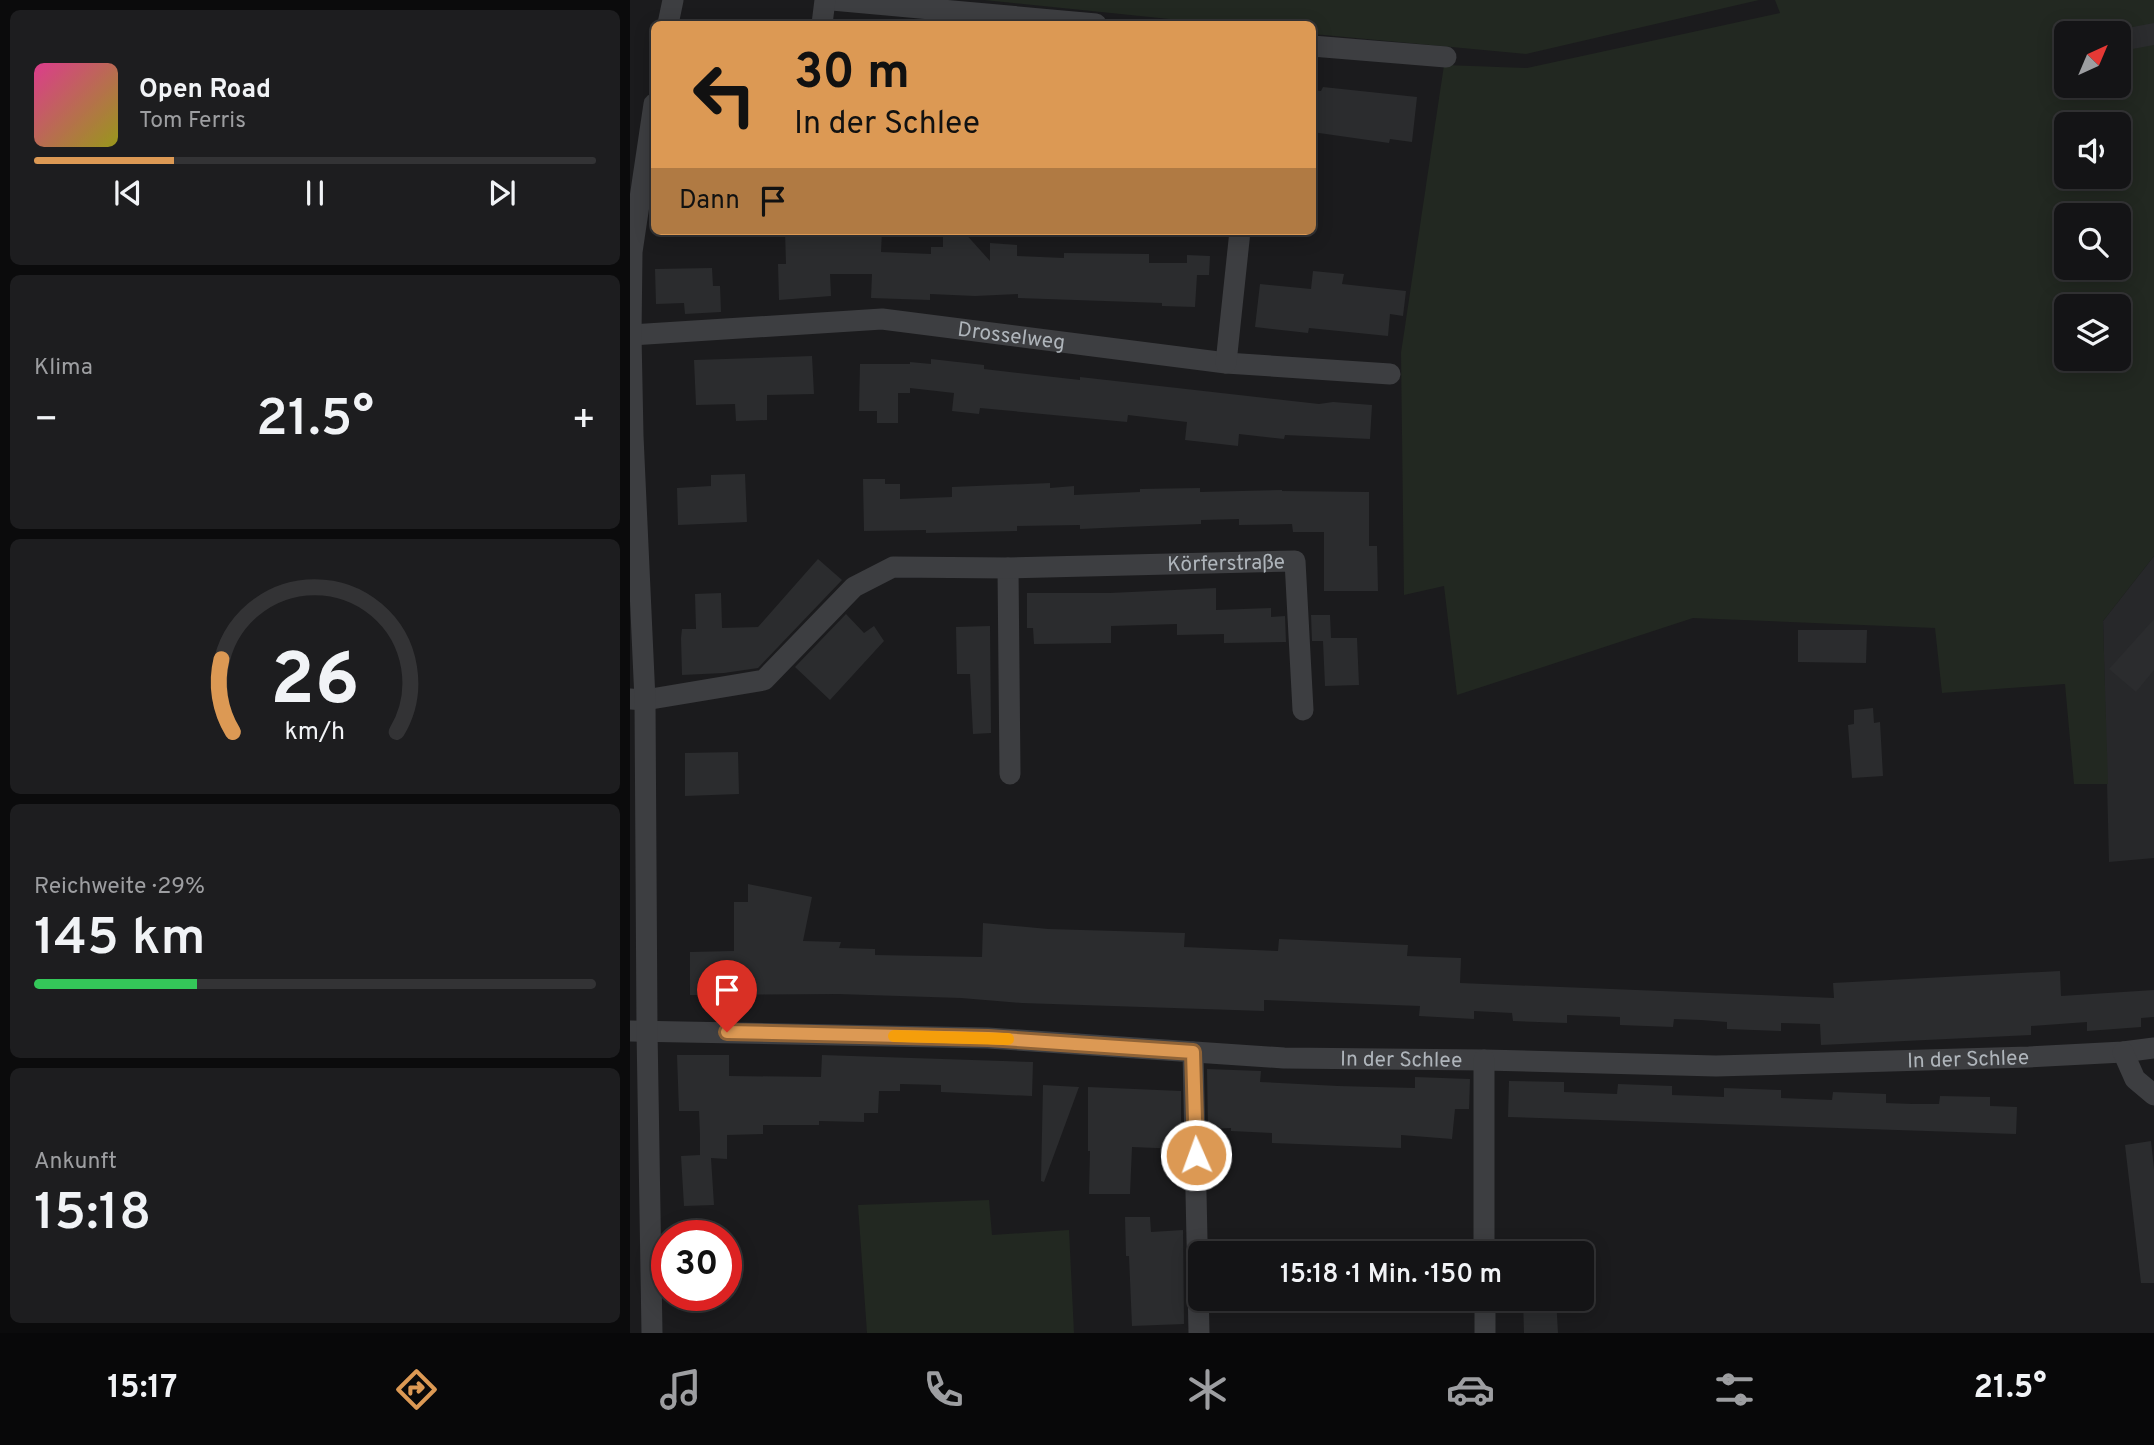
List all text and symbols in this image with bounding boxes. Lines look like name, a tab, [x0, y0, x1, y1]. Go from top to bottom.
north arrow	[2054, 21, 2132, 98]
map controls	[2054, 21, 2131, 371]
text: 30 m	[794, 44, 910, 106]
icon: left	[679, 49, 770, 140]
text: Open Road	[139, 74, 271, 107]
text: In der Schlee	[794, 105, 980, 145]
text: Tom Ferris	[139, 107, 246, 136]
button: sound	[2054, 112, 2131, 189]
icon: previous	[109, 174, 147, 212]
icon: pause	[296, 174, 334, 212]
icon: next	[483, 174, 521, 212]
icon: arrive	[754, 182, 792, 220]
text: Dann	[679, 185, 740, 218]
button: search	[2054, 203, 2131, 280]
button: layers	[2054, 294, 2131, 371]
street label: Drosselweg	[956, 317, 1067, 357]
text: Klima	[34, 354, 93, 383]
text: 21.5°	[256, 388, 374, 454]
text: −	[34, 397, 59, 446]
text: +	[571, 397, 596, 446]
street label: Körferstraße	[1167, 549, 1285, 579]
text: 26	[270, 639, 360, 731]
text: km/h	[285, 717, 345, 749]
text: Reichweite · 29%	[34, 873, 205, 902]
text: 145 km	[34, 907, 206, 973]
pin	[697, 960, 757, 1032]
icon: arrive	[708, 971, 746, 1009]
street label: In der Schlee	[1907, 1045, 2030, 1076]
street label: In der Schlee	[1340, 1047, 1462, 1075]
position arrow	[1159, 1118, 1233, 1192]
text: Ankunft	[34, 1148, 117, 1177]
text: 15:18	[34, 1182, 151, 1248]
speed limit sign: 30	[651, 1220, 742, 1311]
text: 15:18 · 1 Min. · 150 m	[1280, 1259, 1502, 1292]
icon: directions	[392, 1365, 441, 1414]
icon: music	[656, 1365, 705, 1414]
icon: phone	[919, 1365, 968, 1414]
icon: climate	[1183, 1365, 1232, 1414]
icon: car	[1446, 1365, 1495, 1414]
icon: filters	[1710, 1365, 1759, 1414]
text: 15:17	[107, 1369, 177, 1409]
text: 21.5°	[1973, 1369, 2047, 1409]

